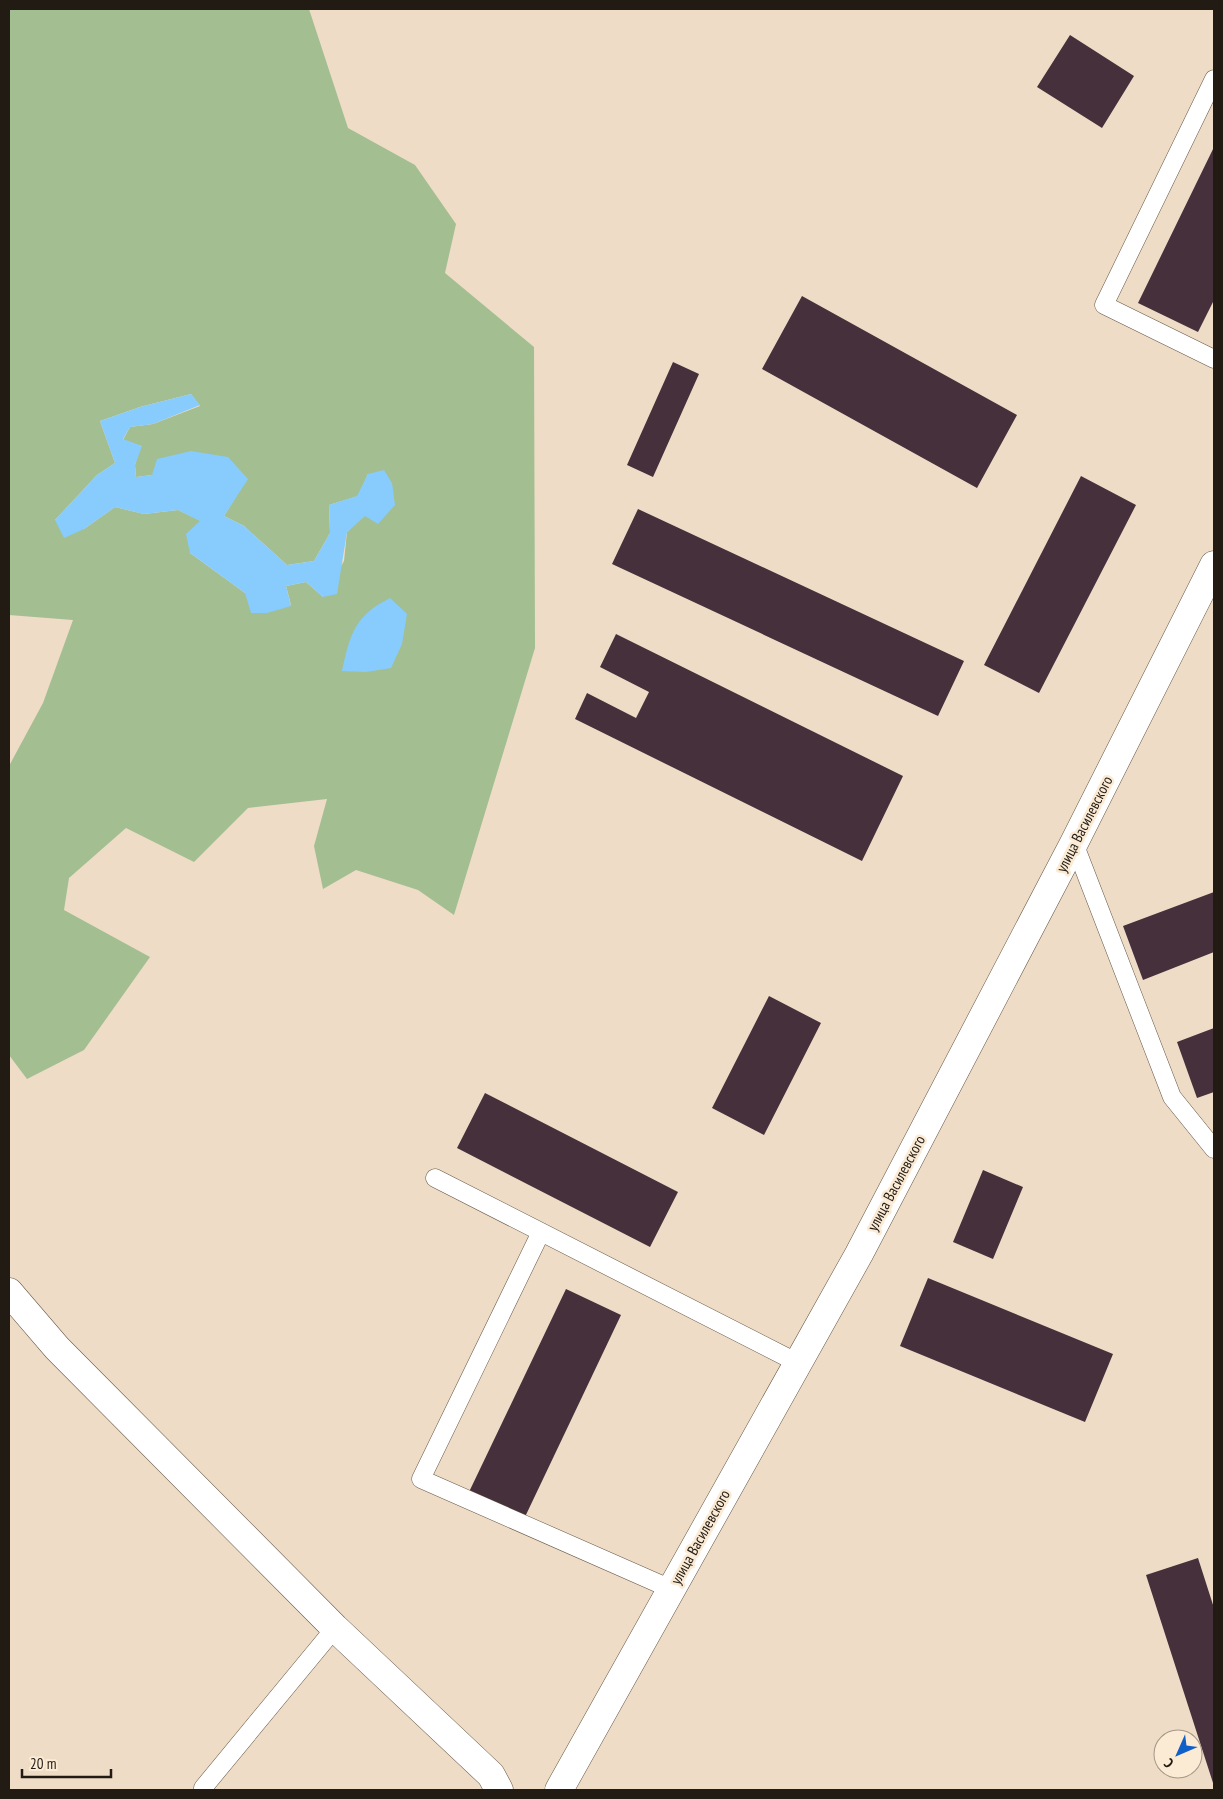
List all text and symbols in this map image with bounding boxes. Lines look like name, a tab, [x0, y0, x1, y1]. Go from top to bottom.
street label: улица Василевского	[1052, 773, 1116, 875]
street label: улица Василевского	[863, 1132, 929, 1234]
street label: улица Василевского	[666, 1486, 734, 1588]
north arrow	[1153, 1729, 1203, 1779]
scale bar	[22, 1746, 111, 1778]
text: 20 m	[30, 1754, 56, 1773]
text: С	[1160, 1754, 1177, 1772]

